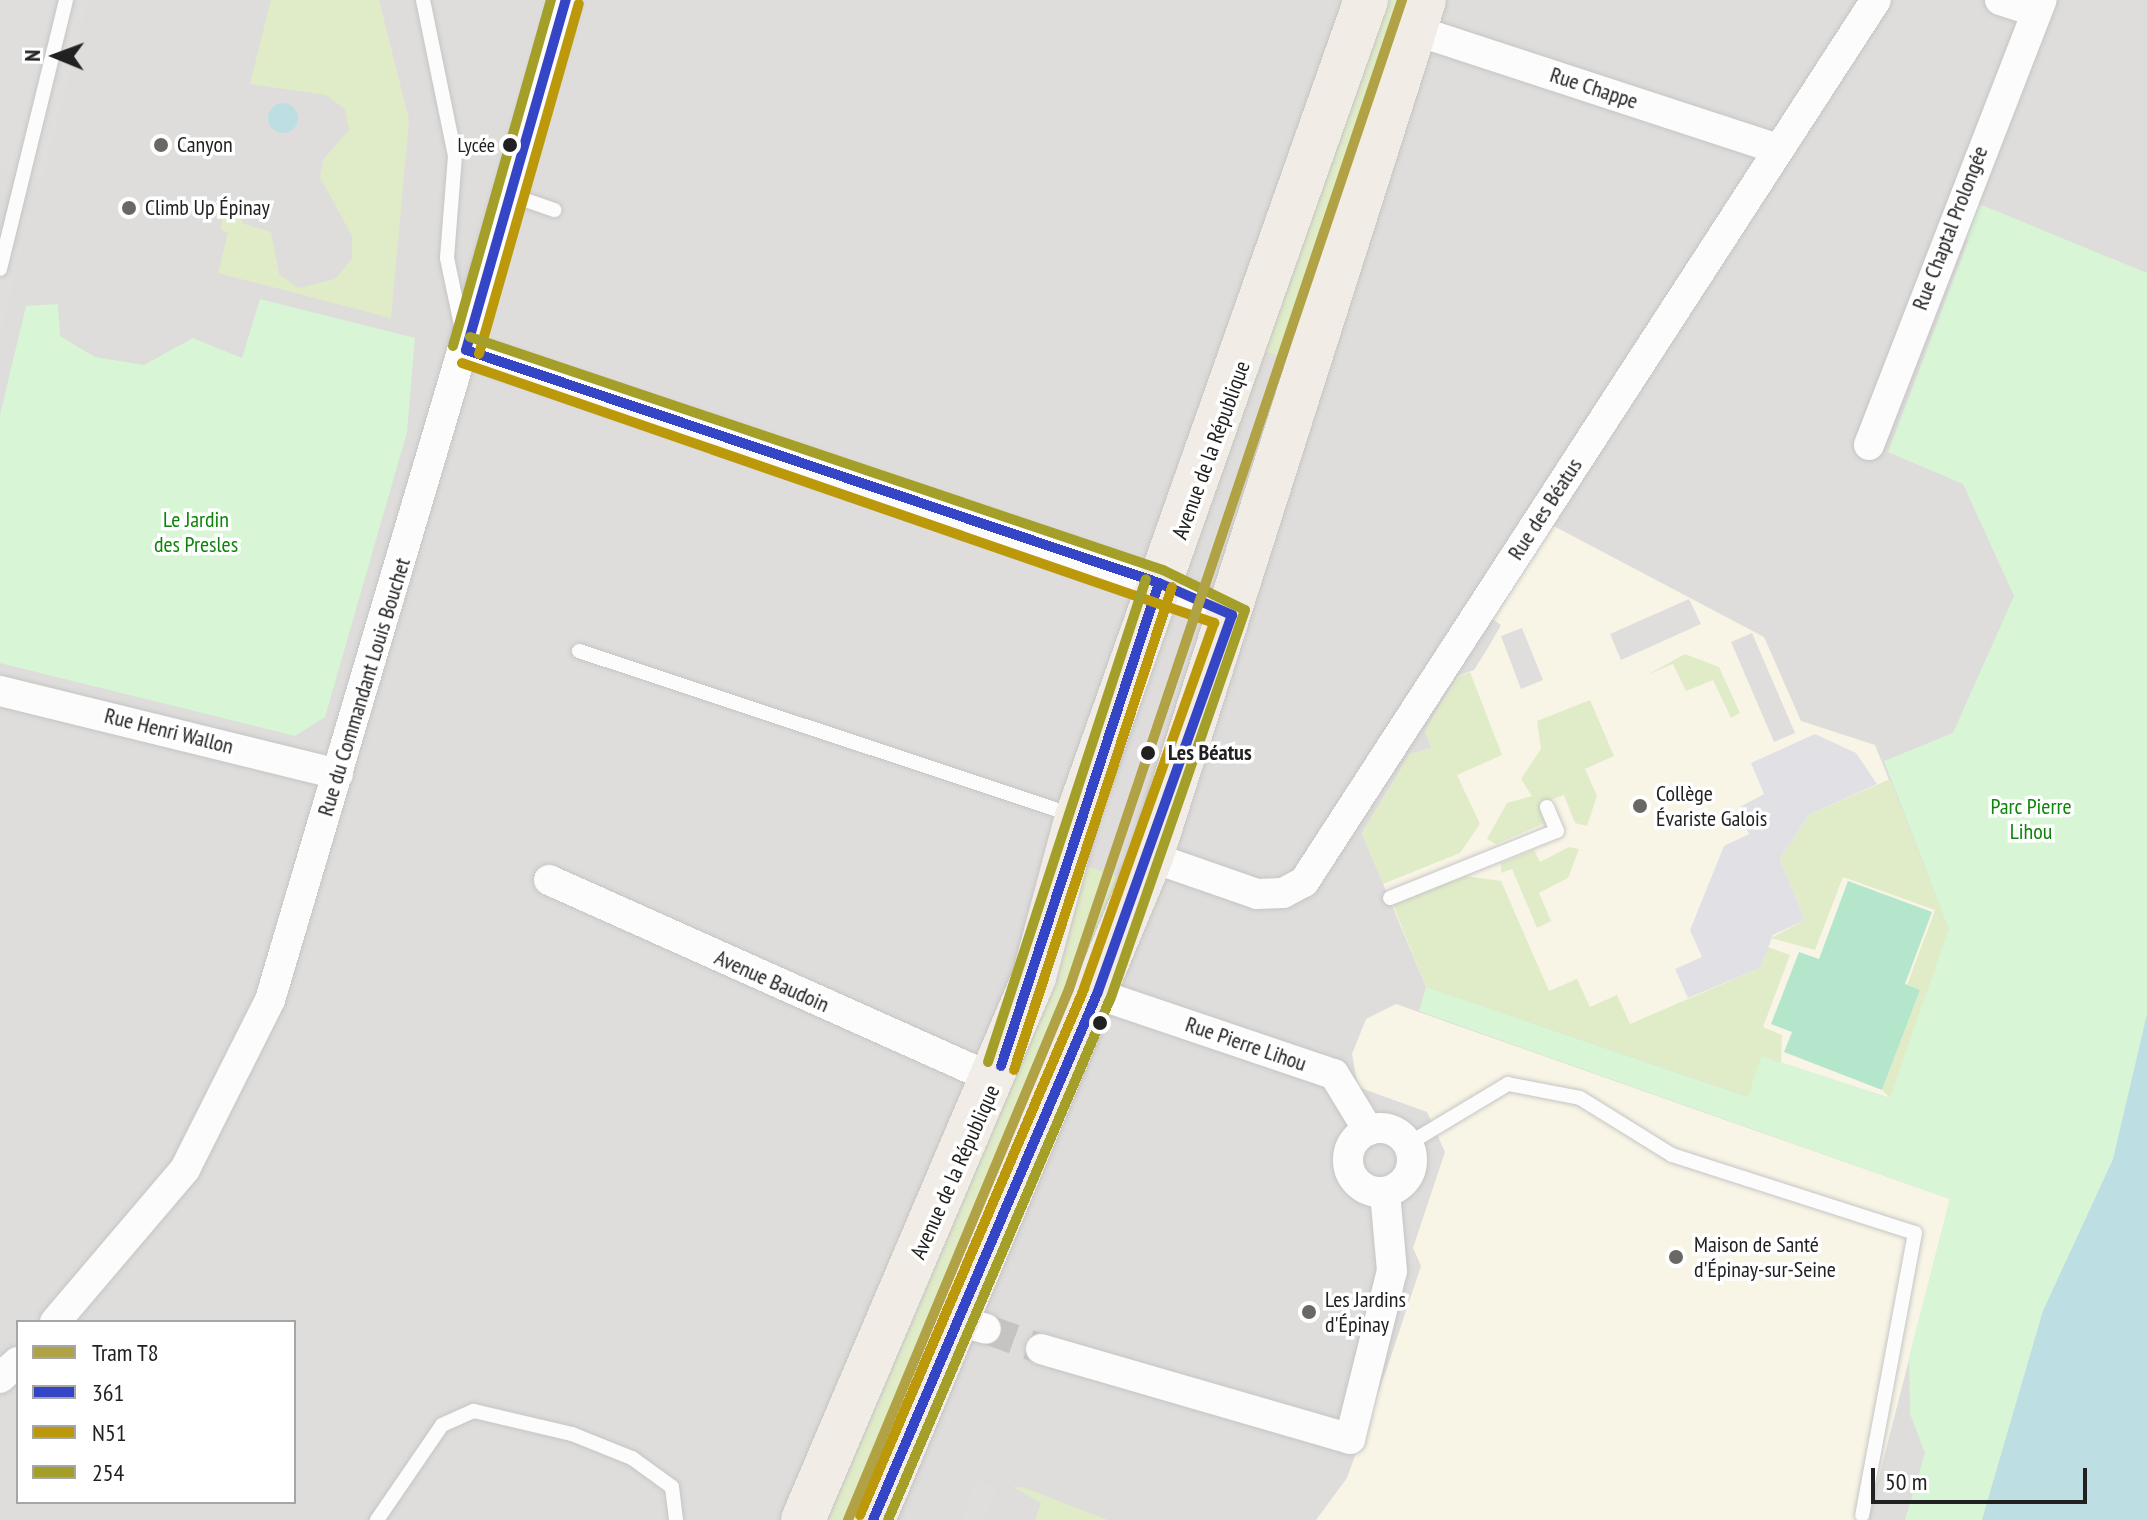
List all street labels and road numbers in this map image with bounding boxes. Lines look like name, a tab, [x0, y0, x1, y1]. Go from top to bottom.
street label: Rue Chappe	[1547, 61, 1641, 115]
street label: Rue Chaptal Prolongée	[1907, 142, 1993, 314]
street label: Avenue de la République	[1167, 357, 1255, 543]
street label: Rue des Béatus	[1502, 453, 1588, 565]
street label: Rue du Commandant Louis Bouchet	[312, 555, 416, 819]
street label: Rue Henri Wallon	[102, 702, 236, 760]
street label: Avenue Baudoin	[711, 944, 833, 1018]
street label: Rue Pierre Lihou	[1182, 1011, 1310, 1077]
street label: Avenue de la République	[905, 1081, 1005, 1263]

